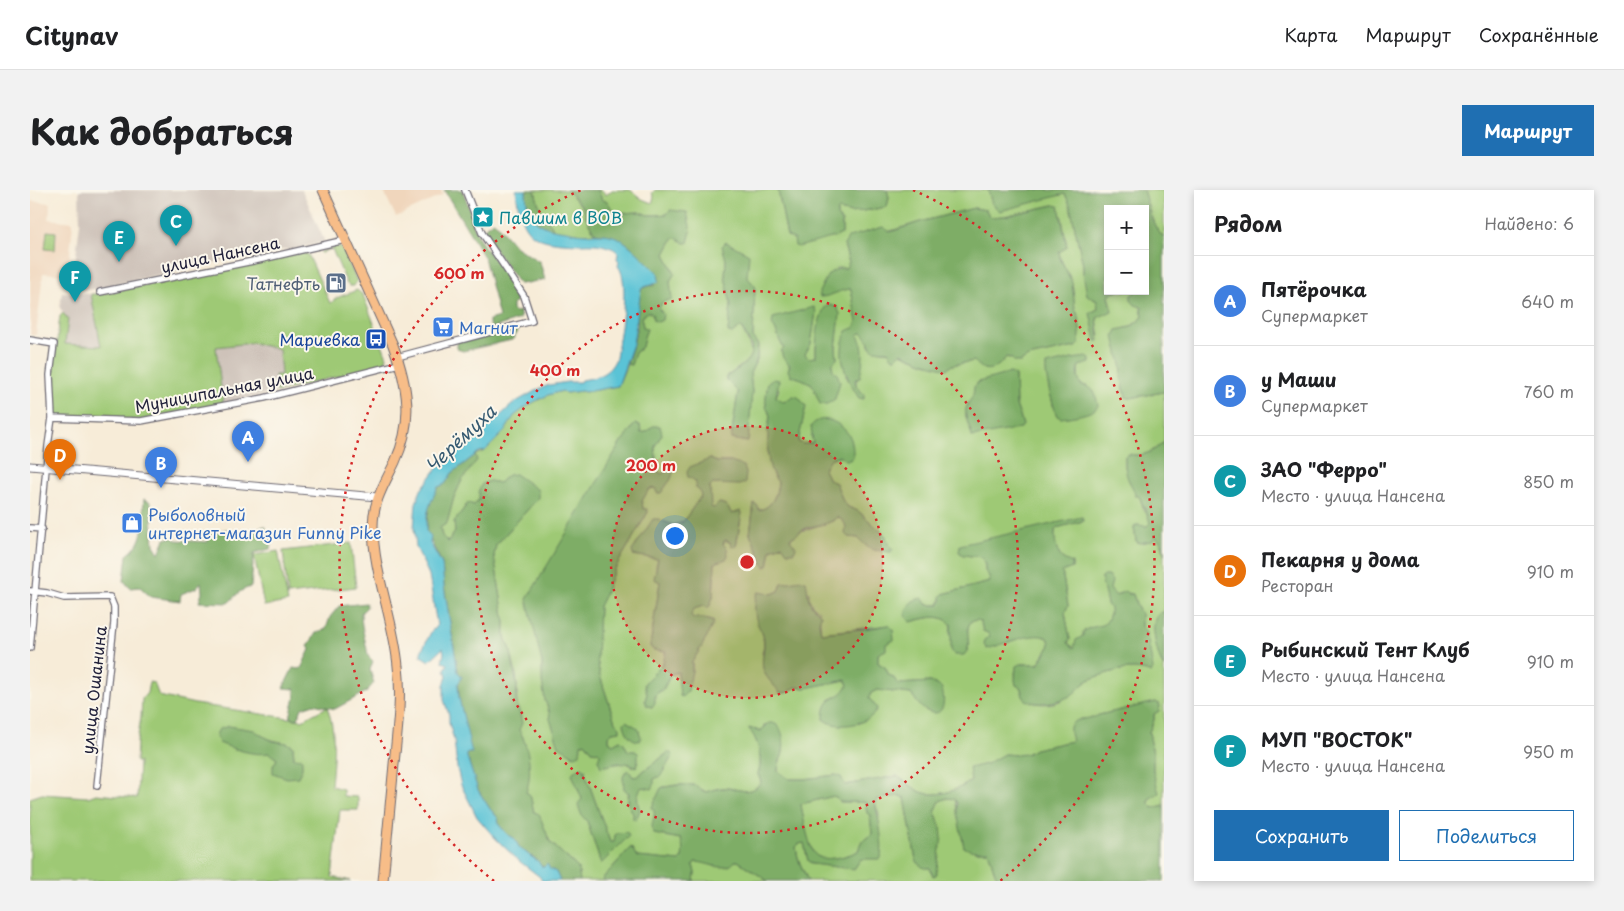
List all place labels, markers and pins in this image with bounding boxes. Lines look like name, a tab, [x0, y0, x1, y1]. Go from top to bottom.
pin: C	[160, 205, 192, 246]
place icon: Павшим в ВОВ	[471, 205, 495, 229]
place label: Павшим в ВОВ	[499, 205, 622, 229]
pin: E	[103, 221, 135, 262]
pin: F	[59, 261, 91, 302]
place label: Татнефть	[247, 271, 320, 295]
fuel station icon: Татнефть	[324, 271, 348, 295]
supermarket icon: Магнит	[431, 315, 455, 339]
place label: Магнит	[459, 315, 519, 339]
place label: Мариевка	[279, 327, 360, 351]
bus stop icon: Мариевка	[364, 327, 388, 351]
pin: A	[232, 421, 264, 462]
pin: D	[44, 439, 76, 480]
pin: B	[145, 447, 177, 488]
place label: Рыболовный интернет-магазин Funny Pike	[148, 502, 381, 544]
shop icon: Рыболовный интернет-магазин Funny Pike	[120, 511, 144, 535]
centre of rings	[738, 553, 756, 571]

